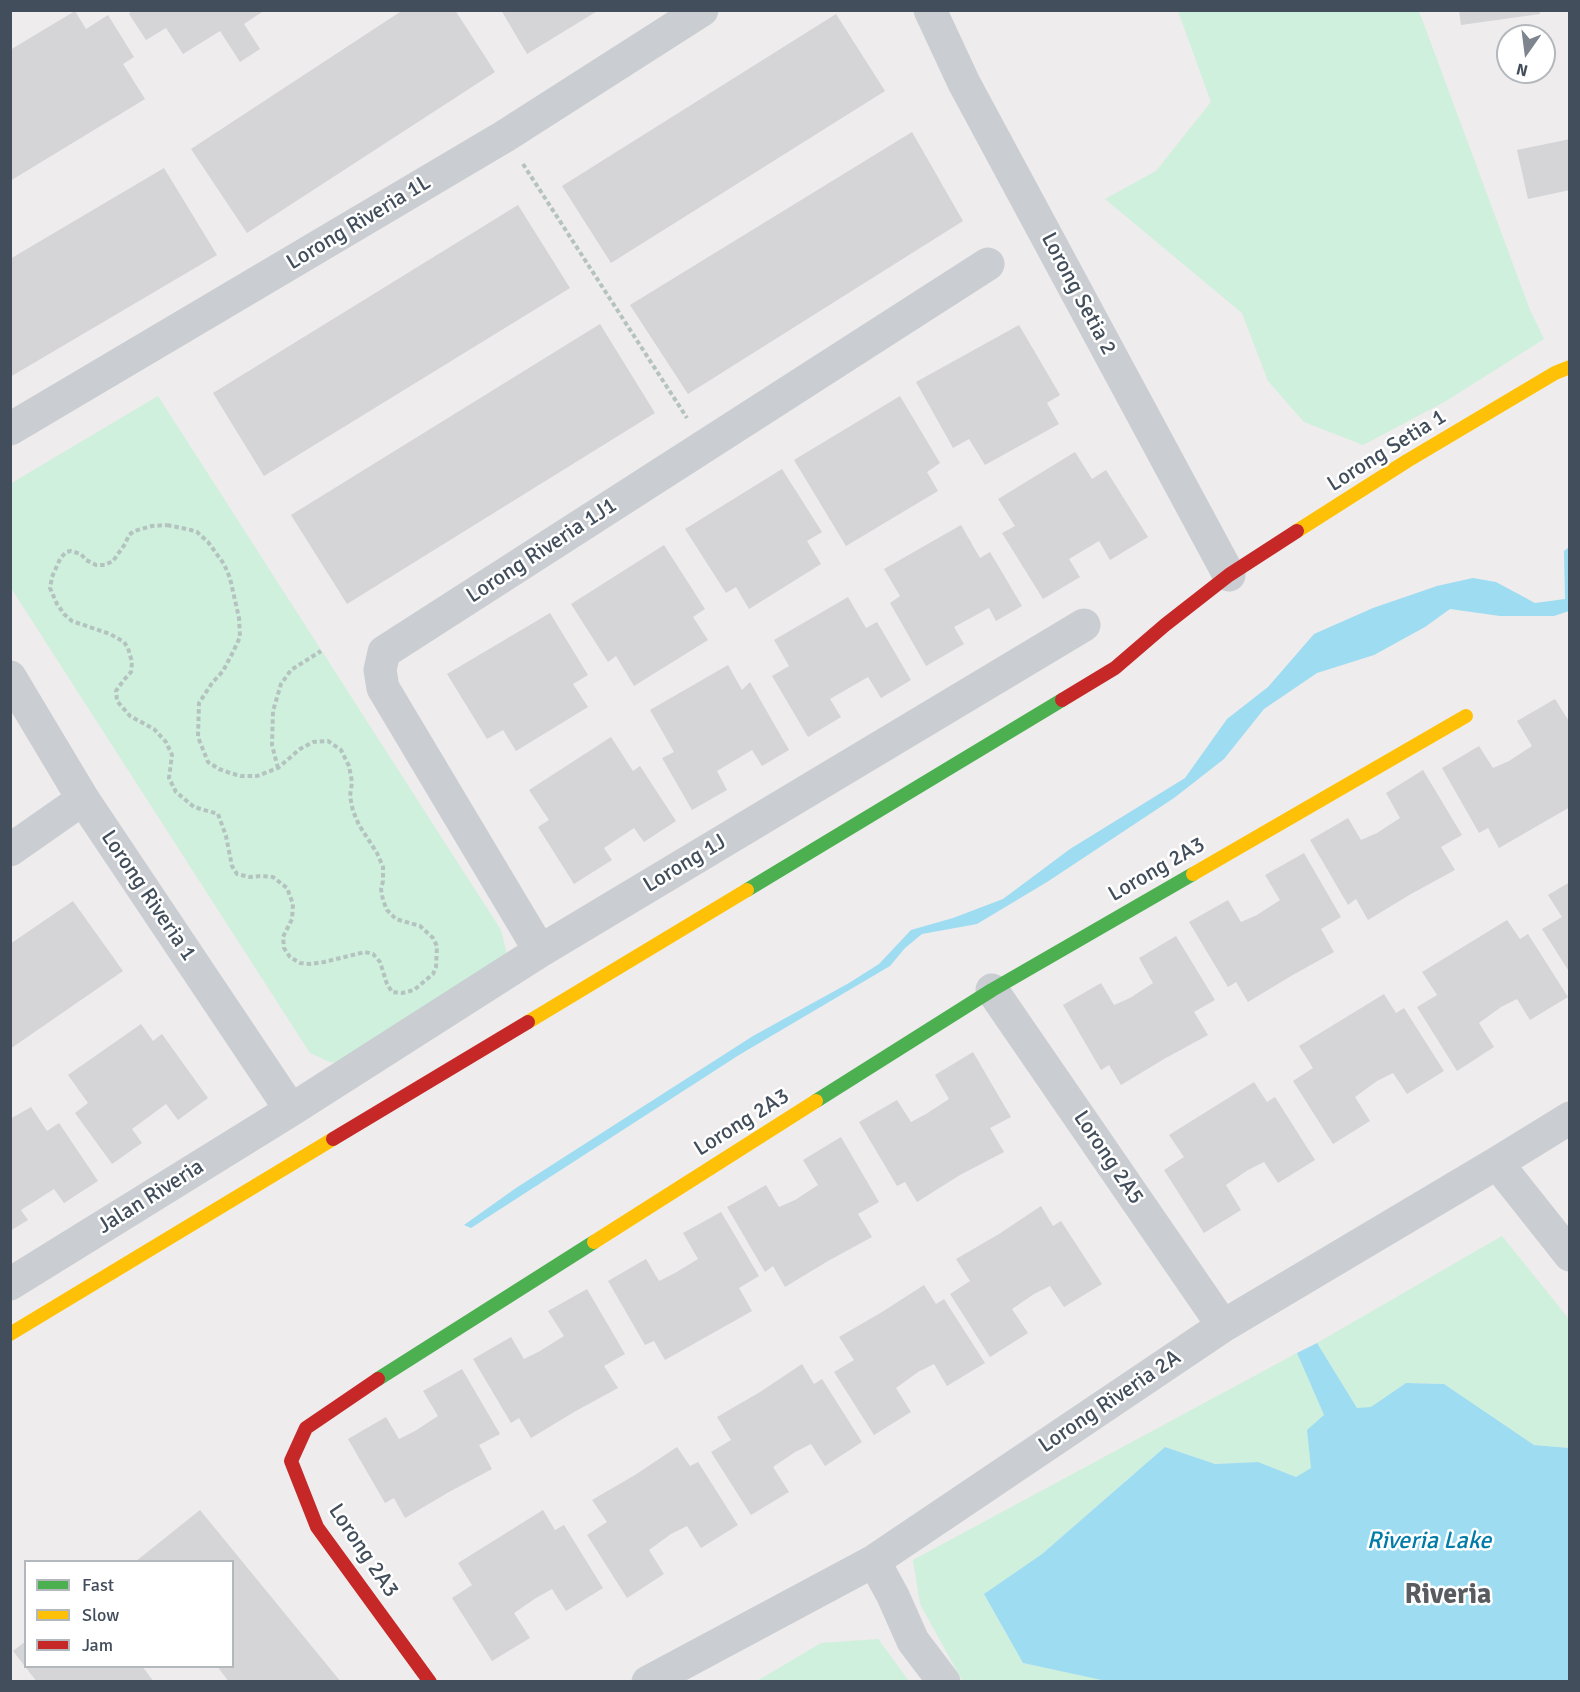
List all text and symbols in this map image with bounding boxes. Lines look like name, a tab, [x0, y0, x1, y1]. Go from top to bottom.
north arrow	[1496, 24, 1556, 84]
text: N	[1514, 58, 1530, 81]
street label: Lorong Riveria 1L	[282, 170, 436, 276]
street label: Lorong Setia 2	[1035, 228, 1121, 360]
street label: Lorong Setia 1	[1323, 404, 1451, 498]
street label: Lorong Riveria 1J1	[462, 493, 622, 609]
street label: Lorong Riveria 1	[95, 826, 201, 966]
street label: Lorong 1J	[639, 829, 731, 899]
street label: Lorong 2A3	[1104, 832, 1210, 908]
street label: Lorong 2A3	[690, 1083, 794, 1163]
street label: Lorong 2A5	[1067, 1106, 1149, 1210]
street label: Jalan Riveria	[93, 1154, 209, 1240]
street label: Lorong Riveria 2A	[1034, 1345, 1186, 1459]
street label: Lorong 2A3	[322, 1499, 404, 1603]
water label: Riveria Lake	[1367, 1528, 1491, 1556]
legend	[24, 1560, 234, 1668]
text: Fast	[82, 1574, 114, 1596]
district label: Riveria	[1405, 1579, 1491, 1613]
text: Slow	[82, 1604, 119, 1626]
text: Jam	[82, 1634, 113, 1656]

